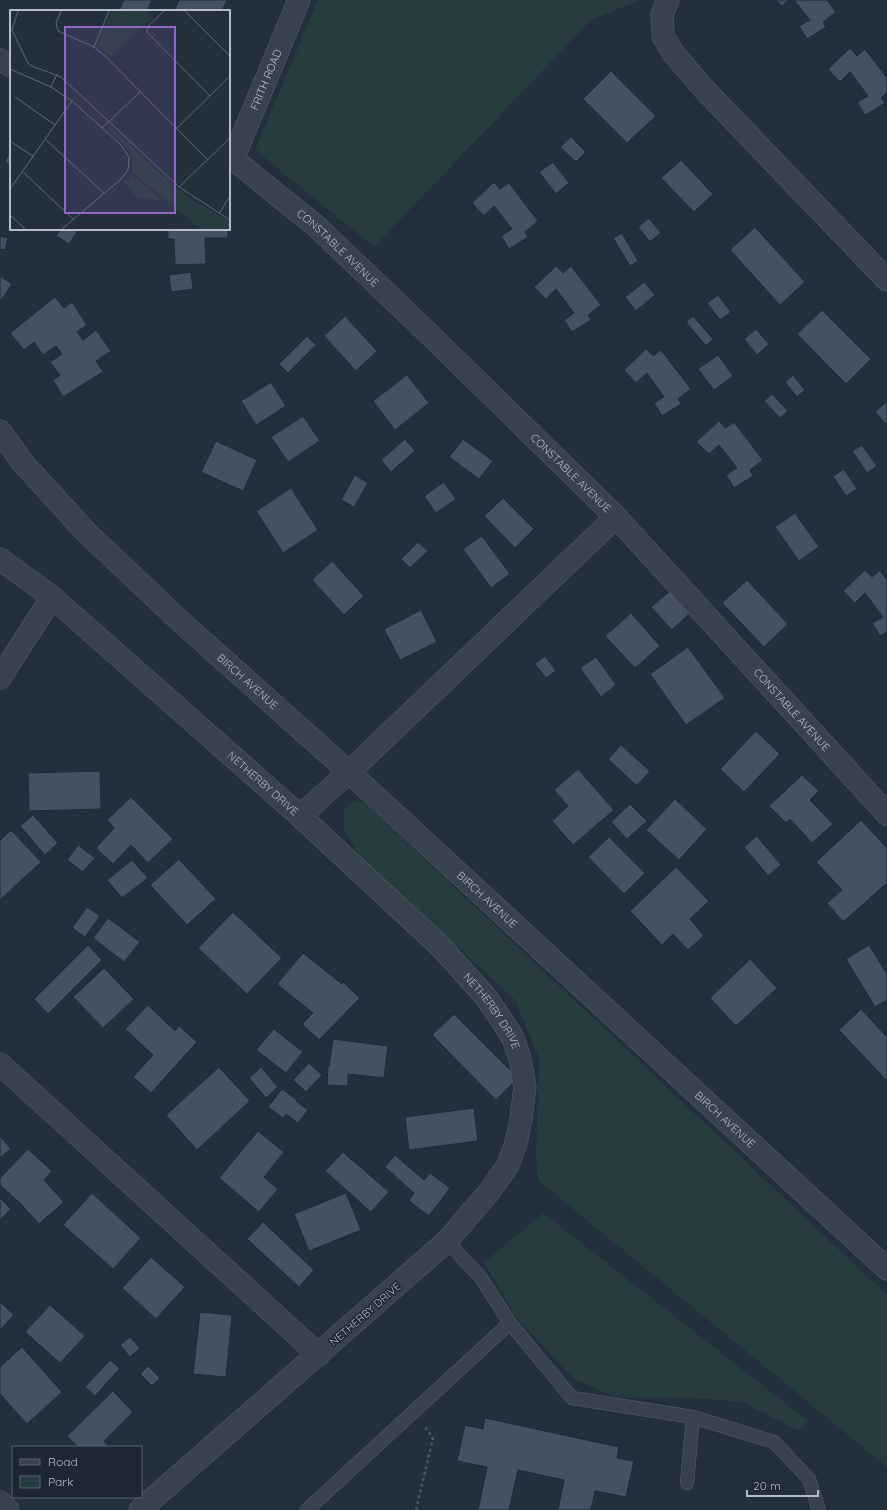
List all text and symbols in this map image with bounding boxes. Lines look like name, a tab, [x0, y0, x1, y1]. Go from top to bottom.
inset map	[10, 10, 230, 230]
street label: FRITH ROAD	[247, 47, 285, 112]
street label: CONSTABLE AVENUE	[294, 206, 382, 289]
street label: CONSTABLE AVENUE	[528, 430, 614, 515]
street label: BIRCH AVENUE	[214, 651, 281, 712]
street label: CONSTABLE AVENUE	[751, 665, 833, 754]
street label: NETHERBY DRIVE	[225, 748, 302, 818]
street label: BIRCH AVENUE	[454, 868, 520, 931]
street label: NETHERBY DRIVE	[461, 970, 523, 1051]
street label: BIRCH AVENUE	[692, 1088, 758, 1151]
street label: NETHERBY DRIVE	[326, 1279, 404, 1349]
legend	[12, 1446, 142, 1498]
text: Road	[48, 1454, 78, 1469]
scale bar	[747, 1472, 818, 1498]
text: Park	[48, 1474, 73, 1489]
text: 20 m	[753, 1478, 781, 1493]

